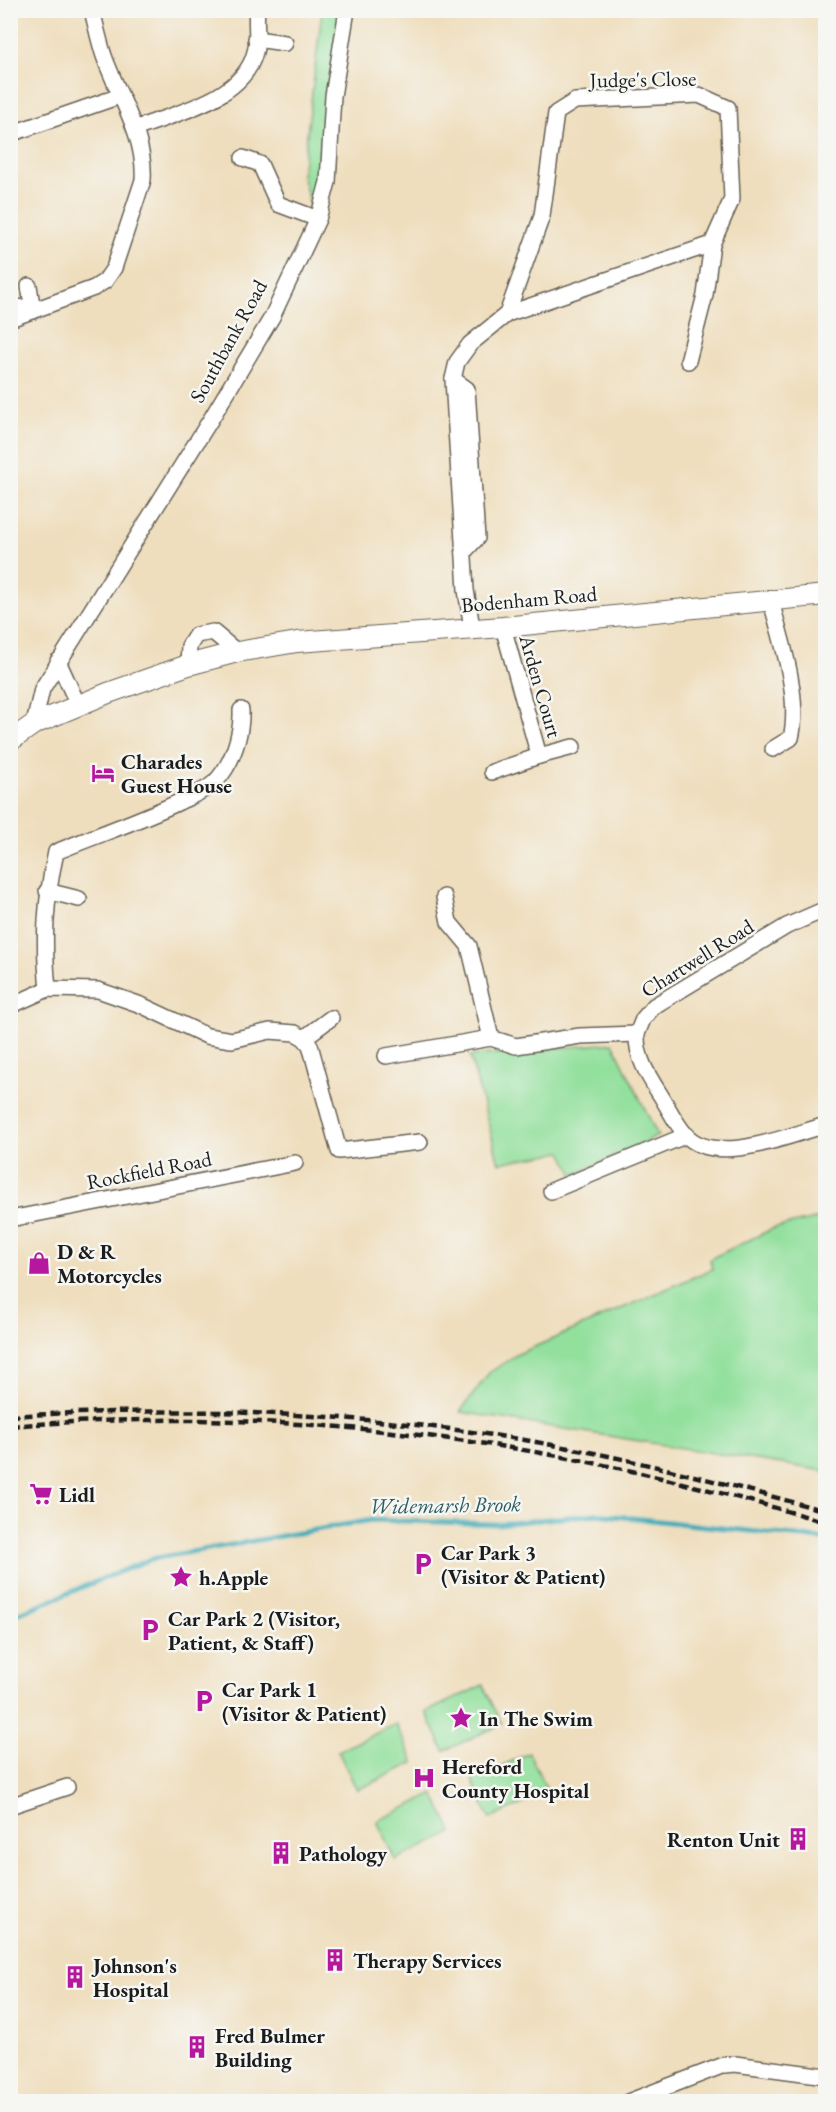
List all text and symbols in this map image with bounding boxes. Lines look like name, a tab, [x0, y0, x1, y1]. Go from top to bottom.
street label: Judge's Close	[587, 65, 697, 93]
street label: Southbank Road	[183, 274, 273, 407]
street label: Bodenham Road	[460, 580, 598, 618]
street label: Arden Court	[513, 631, 569, 741]
place label: Charades Guest House	[121, 748, 232, 799]
hotel icon: Charades Guest House	[90, 760, 116, 786]
street label: Chartwell Road	[636, 912, 759, 1003]
street label: Rockfield Road	[84, 1145, 214, 1195]
place label: D & R Motorcycles	[57, 1238, 162, 1289]
shop icon: D & R Motorcycles	[26, 1250, 52, 1276]
supermarket icon: Lidl	[28, 1481, 54, 1507]
place label: Lidl	[59, 1481, 95, 1508]
water label: Widemarsh Brook	[369, 1489, 521, 1521]
place label: Car Park 3 (Visitor & Patient)	[441, 1539, 605, 1590]
parking icon: Car Park 3 (Visitor & Patient)	[410, 1551, 436, 1577]
place icon: h.Apple	[168, 1564, 194, 1590]
place label: h.Apple	[199, 1564, 269, 1591]
place label: Car Park 2 (Visitor, Patient, & Staff)	[168, 1605, 340, 1656]
parking icon: Car Park 2 (Visitor, Patient, & Staff)	[137, 1617, 163, 1643]
place label: Car Park 1 (Visitor & Patient)	[222, 1676, 386, 1727]
parking icon: Car Park 1 (Visitor & Patient)	[191, 1688, 217, 1714]
place icon: In The Swim	[448, 1705, 474, 1731]
place label: In The Swim	[479, 1705, 593, 1732]
place label: Hereford County Hospital	[442, 1753, 589, 1804]
hospital icon: Hereford County Hospital	[411, 1765, 437, 1791]
place label: Renton Unit	[667, 1826, 780, 1853]
building icon: Renton Unit	[785, 1826, 811, 1852]
building icon: Pathology	[268, 1840, 294, 1866]
place label: Pathology	[299, 1840, 388, 1867]
building icon: Therapy Services	[322, 1947, 348, 1973]
place label: Therapy Services	[353, 1947, 502, 1974]
place label: Johnson's Hospital	[91, 1952, 177, 2003]
building icon: Johnson's Hospital	[62, 1964, 88, 1990]
place label: Fred Bulmer Building	[215, 2022, 325, 2073]
building icon: Fred Bulmer Building	[184, 2034, 210, 2060]

